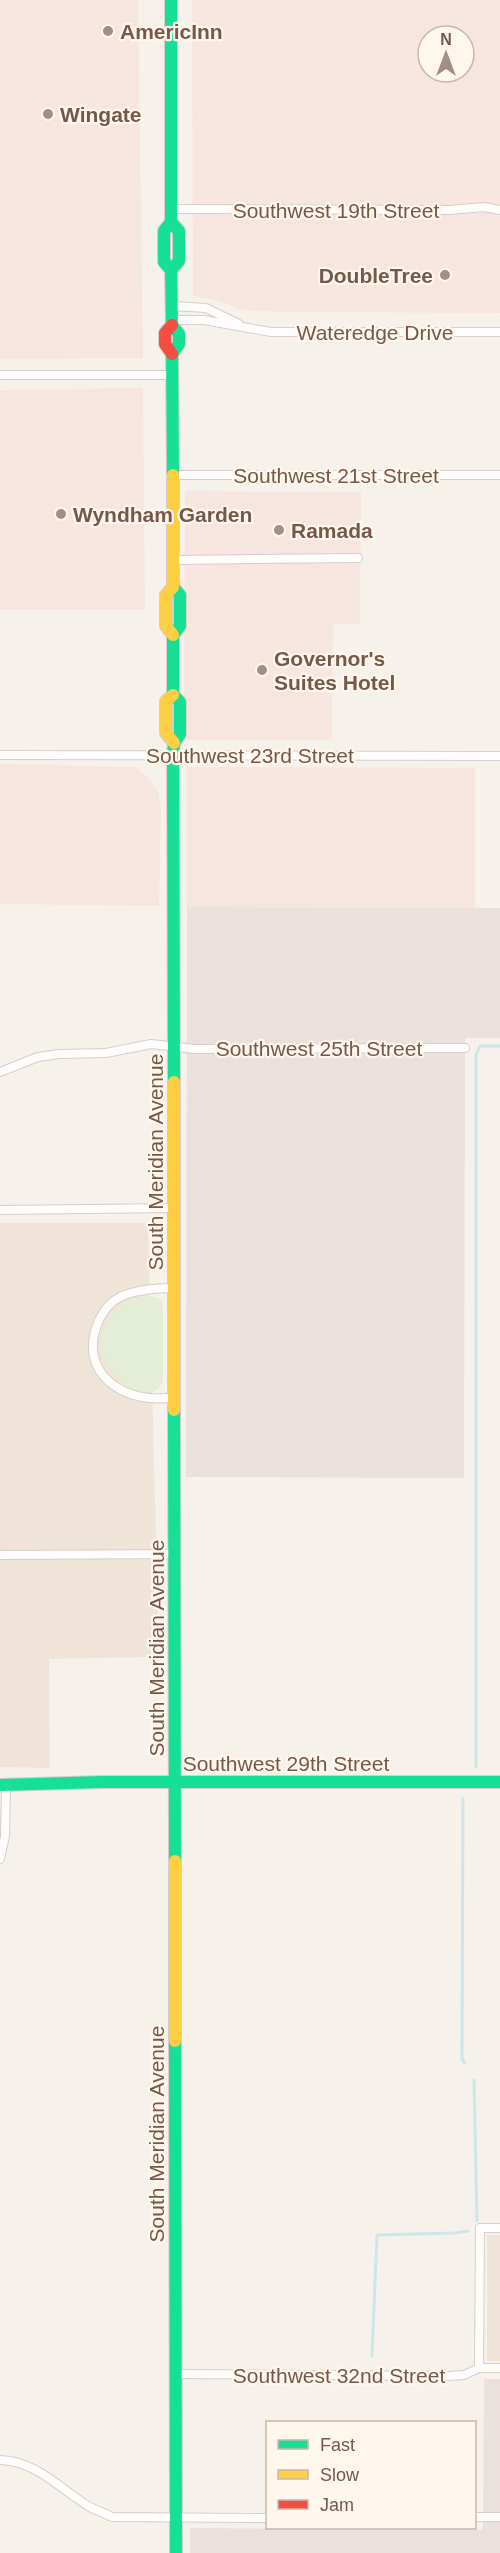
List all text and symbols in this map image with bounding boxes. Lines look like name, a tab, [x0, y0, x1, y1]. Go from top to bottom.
place label: AmericInn	[120, 20, 223, 43]
marker: AmericInn	[101, 24, 115, 38]
north arrow	[416, 24, 476, 84]
text: N	[440, 31, 452, 48]
place label: Wingate	[60, 103, 141, 126]
marker: Wingate	[41, 107, 55, 121]
street label: Southwest 19th Street	[233, 199, 439, 222]
place label: DoubleTree	[319, 264, 433, 287]
marker: DoubleTree	[438, 268, 452, 282]
street label: Wateredge Drive	[297, 321, 453, 344]
street label: Southwest 21st Street	[233, 464, 439, 487]
place label: Wyndham Garden	[73, 503, 252, 526]
marker: Wyndham Garden	[54, 507, 68, 521]
place label: Ramada	[291, 519, 373, 542]
marker: Ramada	[272, 523, 286, 537]
place label: Governor's Suites Hotel	[274, 647, 395, 694]
marker: Governor's Suites Hotel	[255, 663, 269, 677]
street label: Southwest 23rd Street	[146, 744, 354, 767]
street label: Southwest 25th Street	[216, 1037, 422, 1060]
street label: South Meridian Avenue	[144, 1054, 167, 1270]
street label: South Meridian Avenue	[145, 1540, 168, 1756]
street label: Southwest 29th Street	[183, 1752, 389, 1775]
street label: South Meridian Avenue	[145, 2026, 168, 2242]
street label: Southwest 32nd Street	[233, 2364, 445, 2387]
legend	[266, 2421, 476, 2529]
text: Fast	[320, 2435, 355, 2455]
text: Slow	[320, 2465, 360, 2485]
text: Jam	[320, 2495, 354, 2515]

